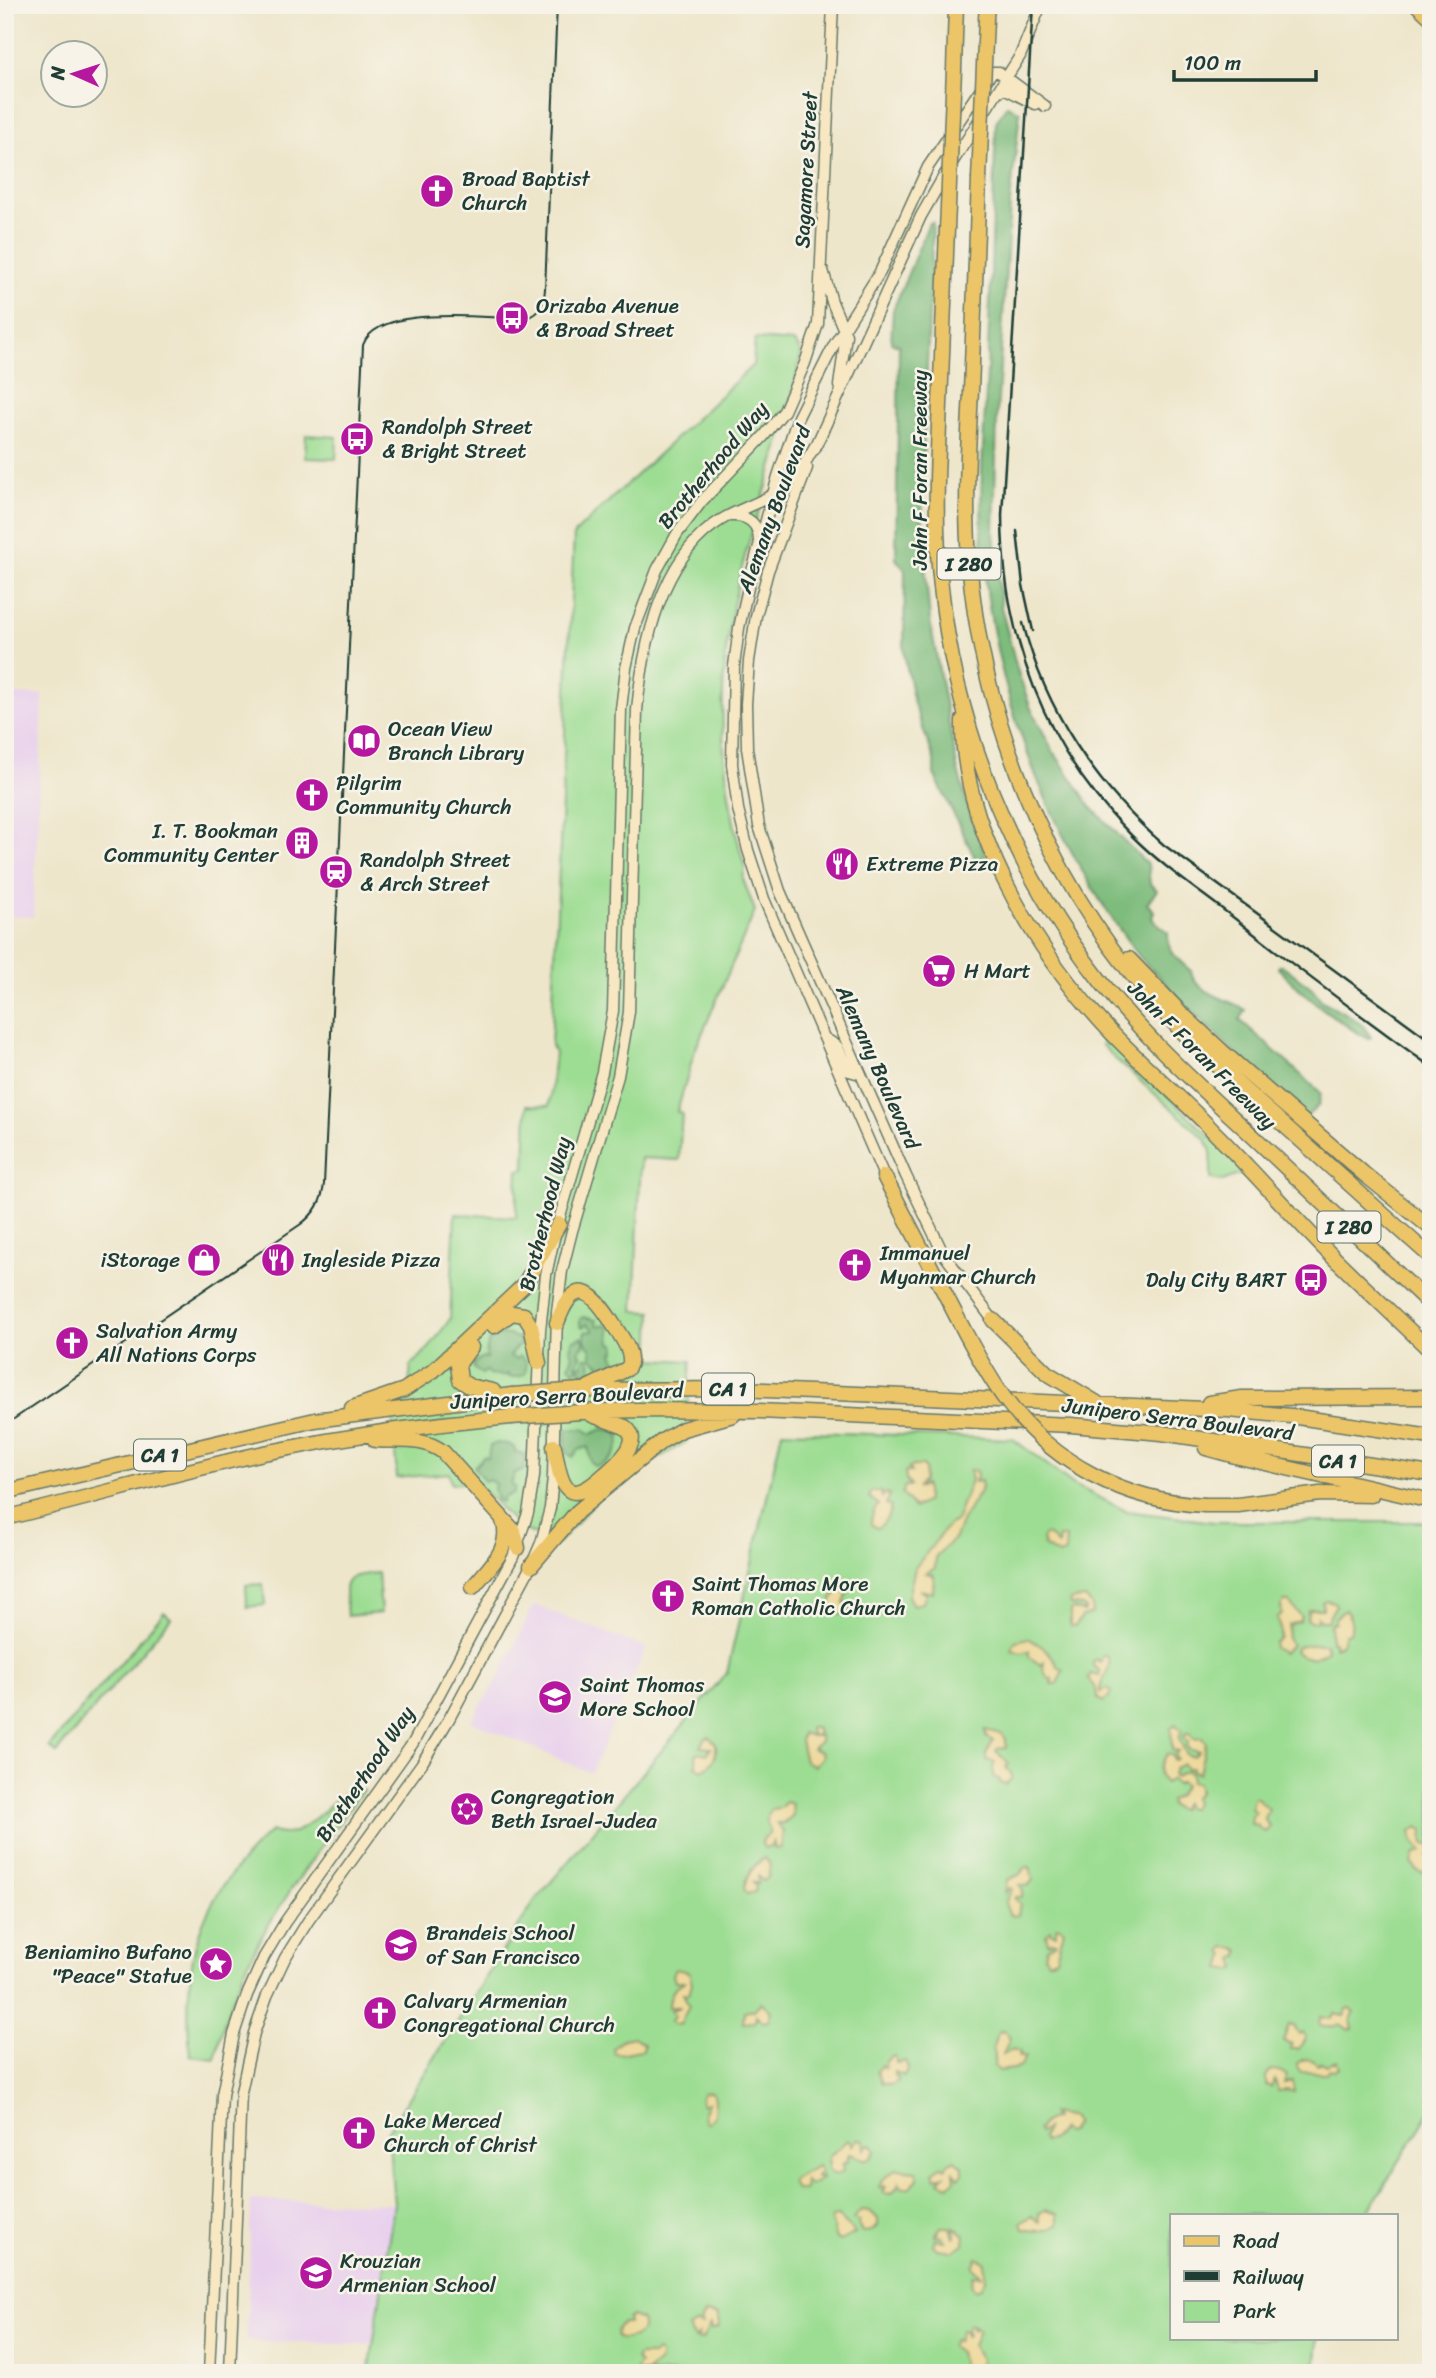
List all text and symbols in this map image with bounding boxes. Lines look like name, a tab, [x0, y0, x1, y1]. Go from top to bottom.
north arrow	[38, 38, 108, 108]
scale bar	[1174, 38, 1315, 82]
text: 100 m	[1184, 44, 1241, 82]
text: N	[41, 65, 74, 82]
street label: Sagamore Street	[783, 89, 829, 249]
place label: Broad Baptist Church	[462, 160, 591, 222]
church icon: Broad Baptist Church	[418, 172, 456, 210]
place label: Orizaba Avenue & Broad Street	[536, 287, 679, 349]
bus stop icon: Orizaba Avenue & Broad Street	[493, 299, 531, 337]
street label: John F Foran Freeway	[901, 370, 939, 571]
street label: Brotherhood Way	[648, 392, 779, 538]
place label: Randolph Street & Bright Street	[382, 408, 533, 470]
street label: Alemany Boulevard	[726, 418, 823, 599]
bus stop icon: Randolph Street & Bright Street	[338, 420, 376, 458]
road number: I 280	[937, 548, 1000, 580]
place label: Ocean View Branch Library	[388, 710, 524, 772]
library icon: Ocean View Branch Library	[345, 722, 383, 760]
place label: Pilgrim Community Church	[336, 764, 511, 826]
church icon: Pilgrim Community Church	[293, 776, 331, 814]
place label: I. T. Bookman Community Center	[104, 812, 279, 874]
building icon: I. T. Bookman Community Center	[283, 824, 321, 862]
place label: Randolph Street & Arch Street	[360, 841, 511, 903]
restaurant icon: Extreme Pizza	[823, 845, 861, 883]
place label: Extreme Pizza	[866, 845, 999, 883]
station icon: Randolph Street & Arch Street	[317, 853, 355, 891]
supermarket icon: H Mart	[920, 952, 958, 990]
place label: H Mart	[964, 952, 1031, 990]
street label: John F Foran Freeway	[1117, 970, 1286, 1139]
street label: Alemany Boulevard	[824, 978, 932, 1157]
street label: Brotherhood Way	[507, 1132, 583, 1295]
road number: I 280	[1318, 1212, 1380, 1242]
place label: Immanuel Myanmar Church	[879, 1234, 1036, 1296]
place label: iStorage	[101, 1241, 180, 1279]
shop icon: iStorage	[185, 1241, 223, 1279]
restaurant icon: Ingleside Pizza	[259, 1241, 297, 1279]
place label: Ingleside Pizza	[301, 1241, 441, 1279]
church icon: Immanuel Myanmar Church	[836, 1246, 874, 1284]
place label: Daly City BART	[1146, 1261, 1288, 1299]
bus stop icon: Daly City BART	[1292, 1261, 1330, 1299]
place label: Salvation Army All Nations Corps	[95, 1312, 257, 1374]
church icon: Salvation Army All Nations Corps	[53, 1324, 91, 1362]
street label: Junipero Serra Boulevard	[449, 1371, 686, 1421]
road number: CA 1	[702, 1373, 754, 1404]
street label: Junipero Serra Boulevard	[1059, 1386, 1298, 1452]
road number: CA 1	[134, 1440, 186, 1470]
road number: CA 1	[1312, 1446, 1364, 1476]
place label: Saint Thomas More Roman Catholic Church	[692, 1565, 906, 1627]
church icon: Saint Thomas More Roman Catholic Church	[649, 1577, 687, 1615]
place label: Saint Thomas More School	[580, 1666, 705, 1728]
school or university icon: Saint Thomas More School	[536, 1678, 574, 1716]
street label: Brotherhood Way	[305, 1698, 425, 1850]
place label: Congregation Beth Israel-Judea	[491, 1778, 657, 1840]
synagogue icon: Congregation Beth Israel-Judea	[448, 1790, 486, 1828]
place label: Brandeis School of San Francisco	[426, 1914, 580, 1976]
school or university icon: Brandeis School of San Francisco	[382, 1926, 420, 1964]
place label: Beniamino Bufano "Peace" Statue	[25, 1933, 192, 1995]
place icon: Beniamino Bufano "Peace" Statue	[197, 1945, 235, 1983]
place label: Calvary Armenian Congregational Church	[404, 1982, 615, 2044]
church icon: Calvary Armenian Congregational Church	[361, 1994, 399, 2032]
place label: Lake Merced Church of Christ	[384, 2102, 538, 2164]
church icon: Lake Merced Church of Christ	[340, 2114, 378, 2152]
legend	[1170, 2214, 1398, 2340]
text: Road	[1233, 2222, 1280, 2260]
place label: Krouzian Armenian School	[339, 2242, 497, 2304]
school or university icon: Krouzian Armenian School	[297, 2254, 335, 2292]
text: Railway	[1233, 2258, 1304, 2296]
text: Park	[1233, 2292, 1276, 2330]

